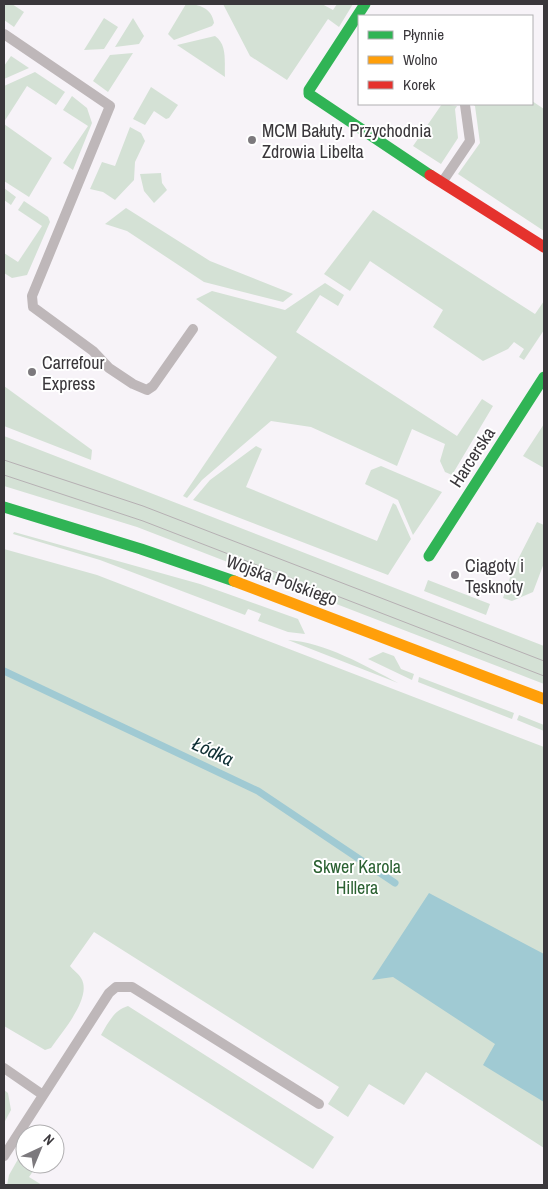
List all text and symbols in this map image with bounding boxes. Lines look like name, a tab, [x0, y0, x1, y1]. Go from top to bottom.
legend	[358, 15, 533, 105]
text: Płynnie	[403, 24, 444, 45]
text: Wolno	[403, 49, 438, 70]
text: Korek	[403, 74, 436, 95]
place label: MCM Bałuty. Przychodnia Zdrowia Libelta	[262, 118, 432, 164]
marker: MCM Bałuty. Przychodnia Zdrowia Libelta	[246, 134, 258, 146]
place label: Carrefour Express	[42, 350, 104, 396]
marker: Carrefour Express	[26, 366, 38, 378]
street label: Harcerska	[443, 422, 501, 492]
street label: Wojska Polskiego	[223, 548, 341, 612]
place label: Ciągoty i Tęsknoty	[465, 553, 524, 599]
marker: Ciągoty i Tęsknoty	[449, 569, 461, 581]
water label: Łódka	[187, 730, 238, 772]
park label: Skwer Karola Hillera	[313, 854, 401, 900]
north arrow	[15, 1124, 65, 1174]
text: N	[40, 1130, 58, 1149]

